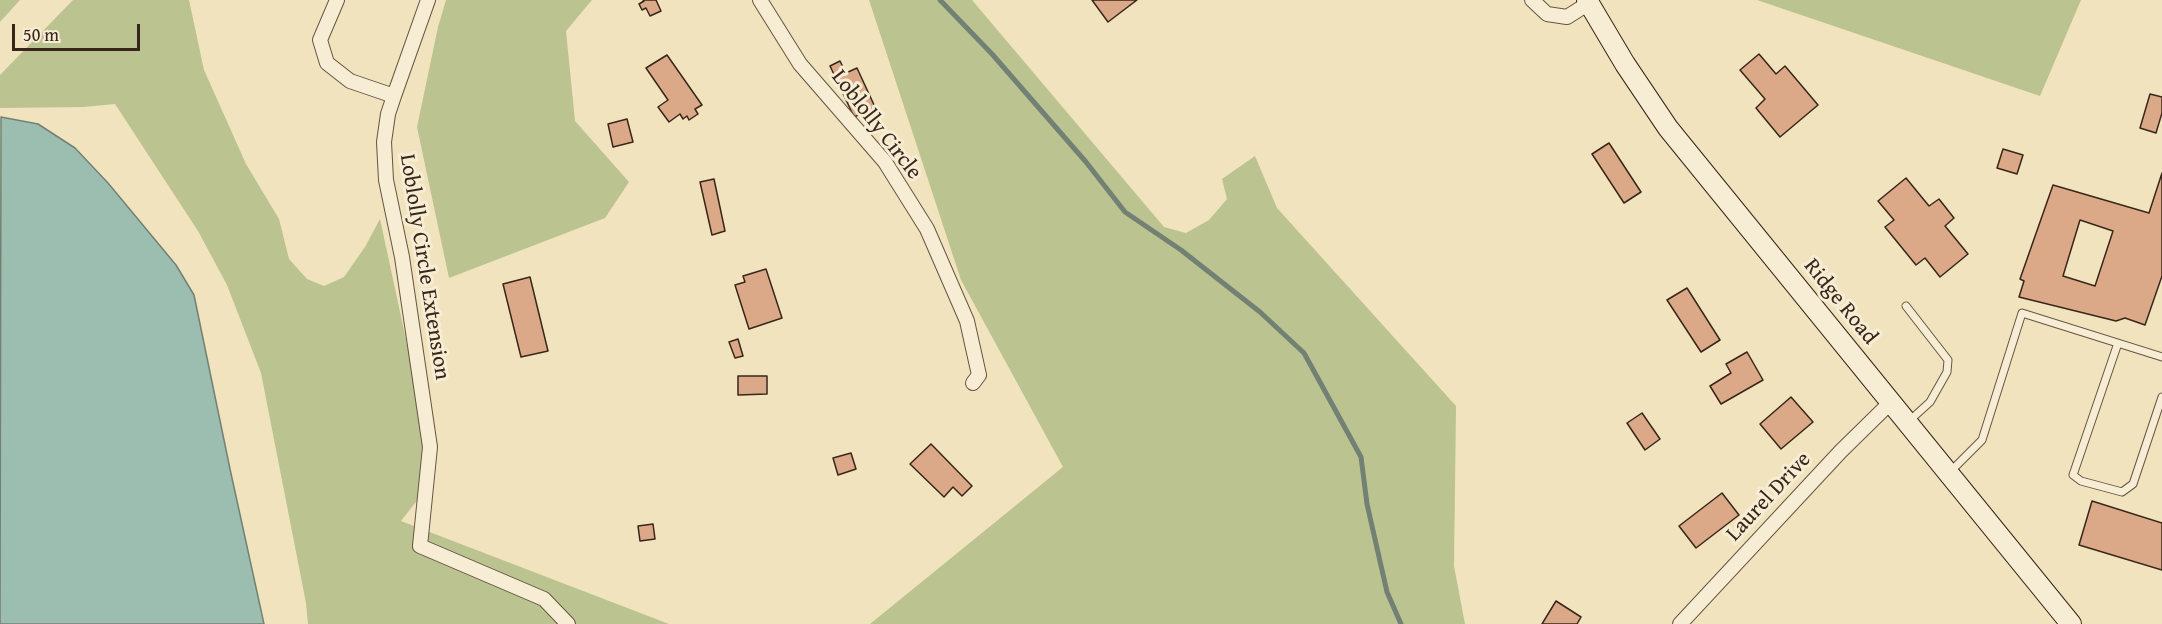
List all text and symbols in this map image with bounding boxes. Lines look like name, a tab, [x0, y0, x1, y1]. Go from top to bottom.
scale bar	[15, 12, 142, 50]
text: 50 m	[23, 21, 59, 48]
street label: Loblolly Circle	[825, 65, 927, 185]
street label: Loblolly Circle Extension	[393, 152, 455, 382]
street label: Ridge Road	[1797, 254, 1883, 350]
street label: Laurel Drive	[1721, 447, 1817, 547]

